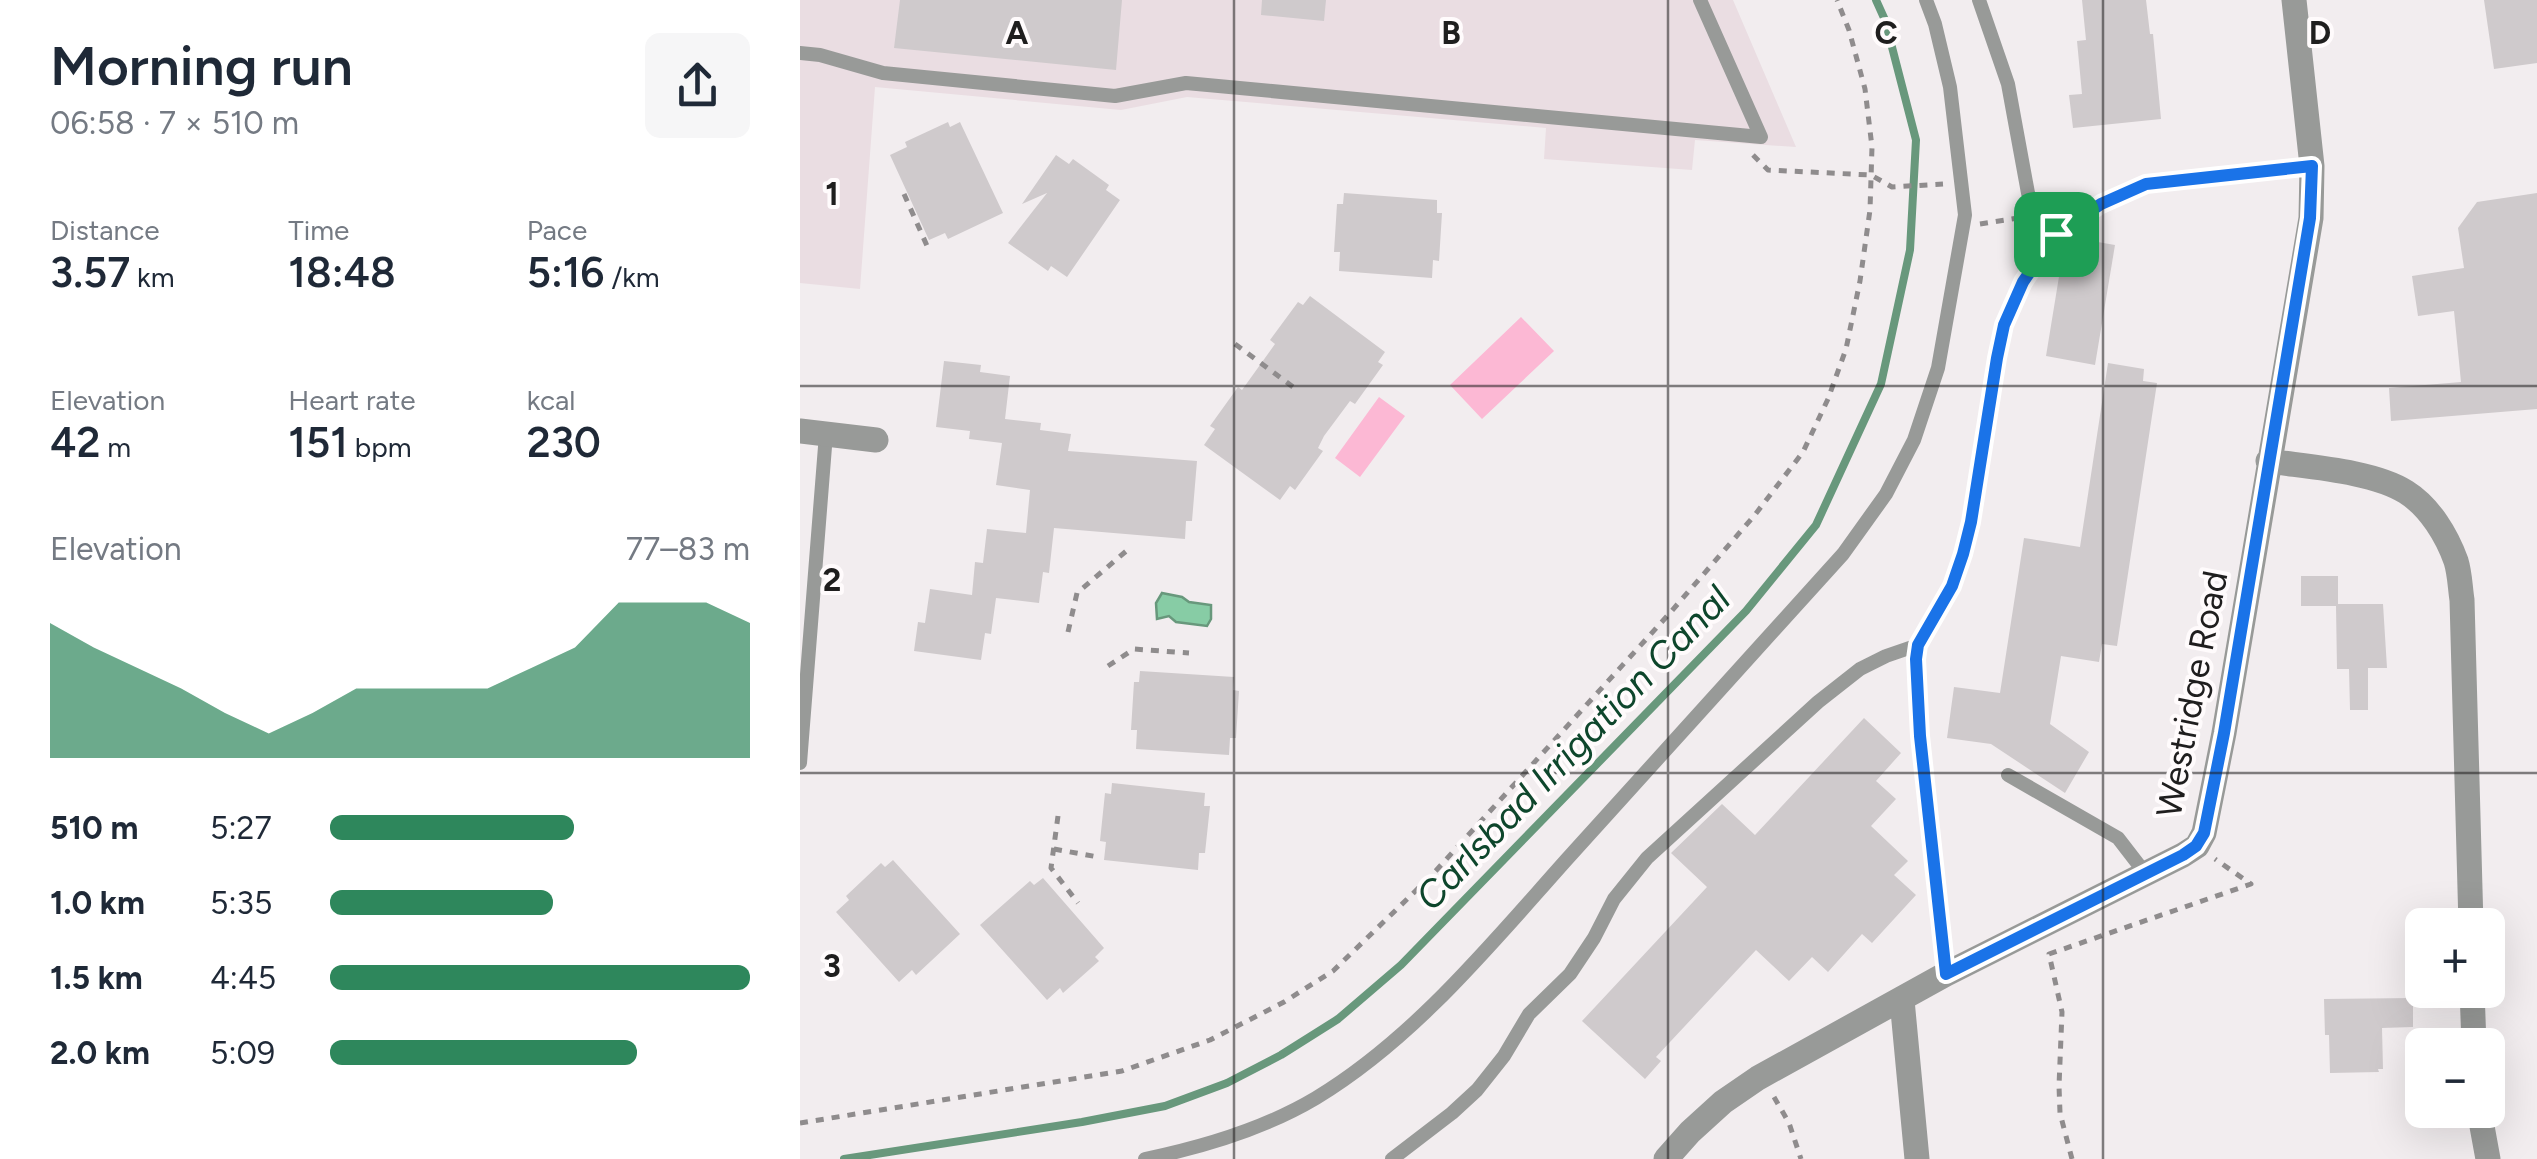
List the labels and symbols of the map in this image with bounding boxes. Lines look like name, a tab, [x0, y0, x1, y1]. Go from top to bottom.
text: A	[1006, 14, 1029, 52]
text: B	[1441, 14, 1461, 52]
text: C	[1874, 14, 1898, 52]
text: D	[2309, 14, 2331, 52]
text: 1	[825, 175, 839, 213]
pin	[2014, 192, 2099, 277]
text: 2	[823, 561, 841, 599]
street label: Westridge Road	[2148, 567, 2236, 821]
water label: Carlsbad Irrigation Canal	[1406, 576, 1740, 920]
text: 3	[823, 947, 841, 985]

